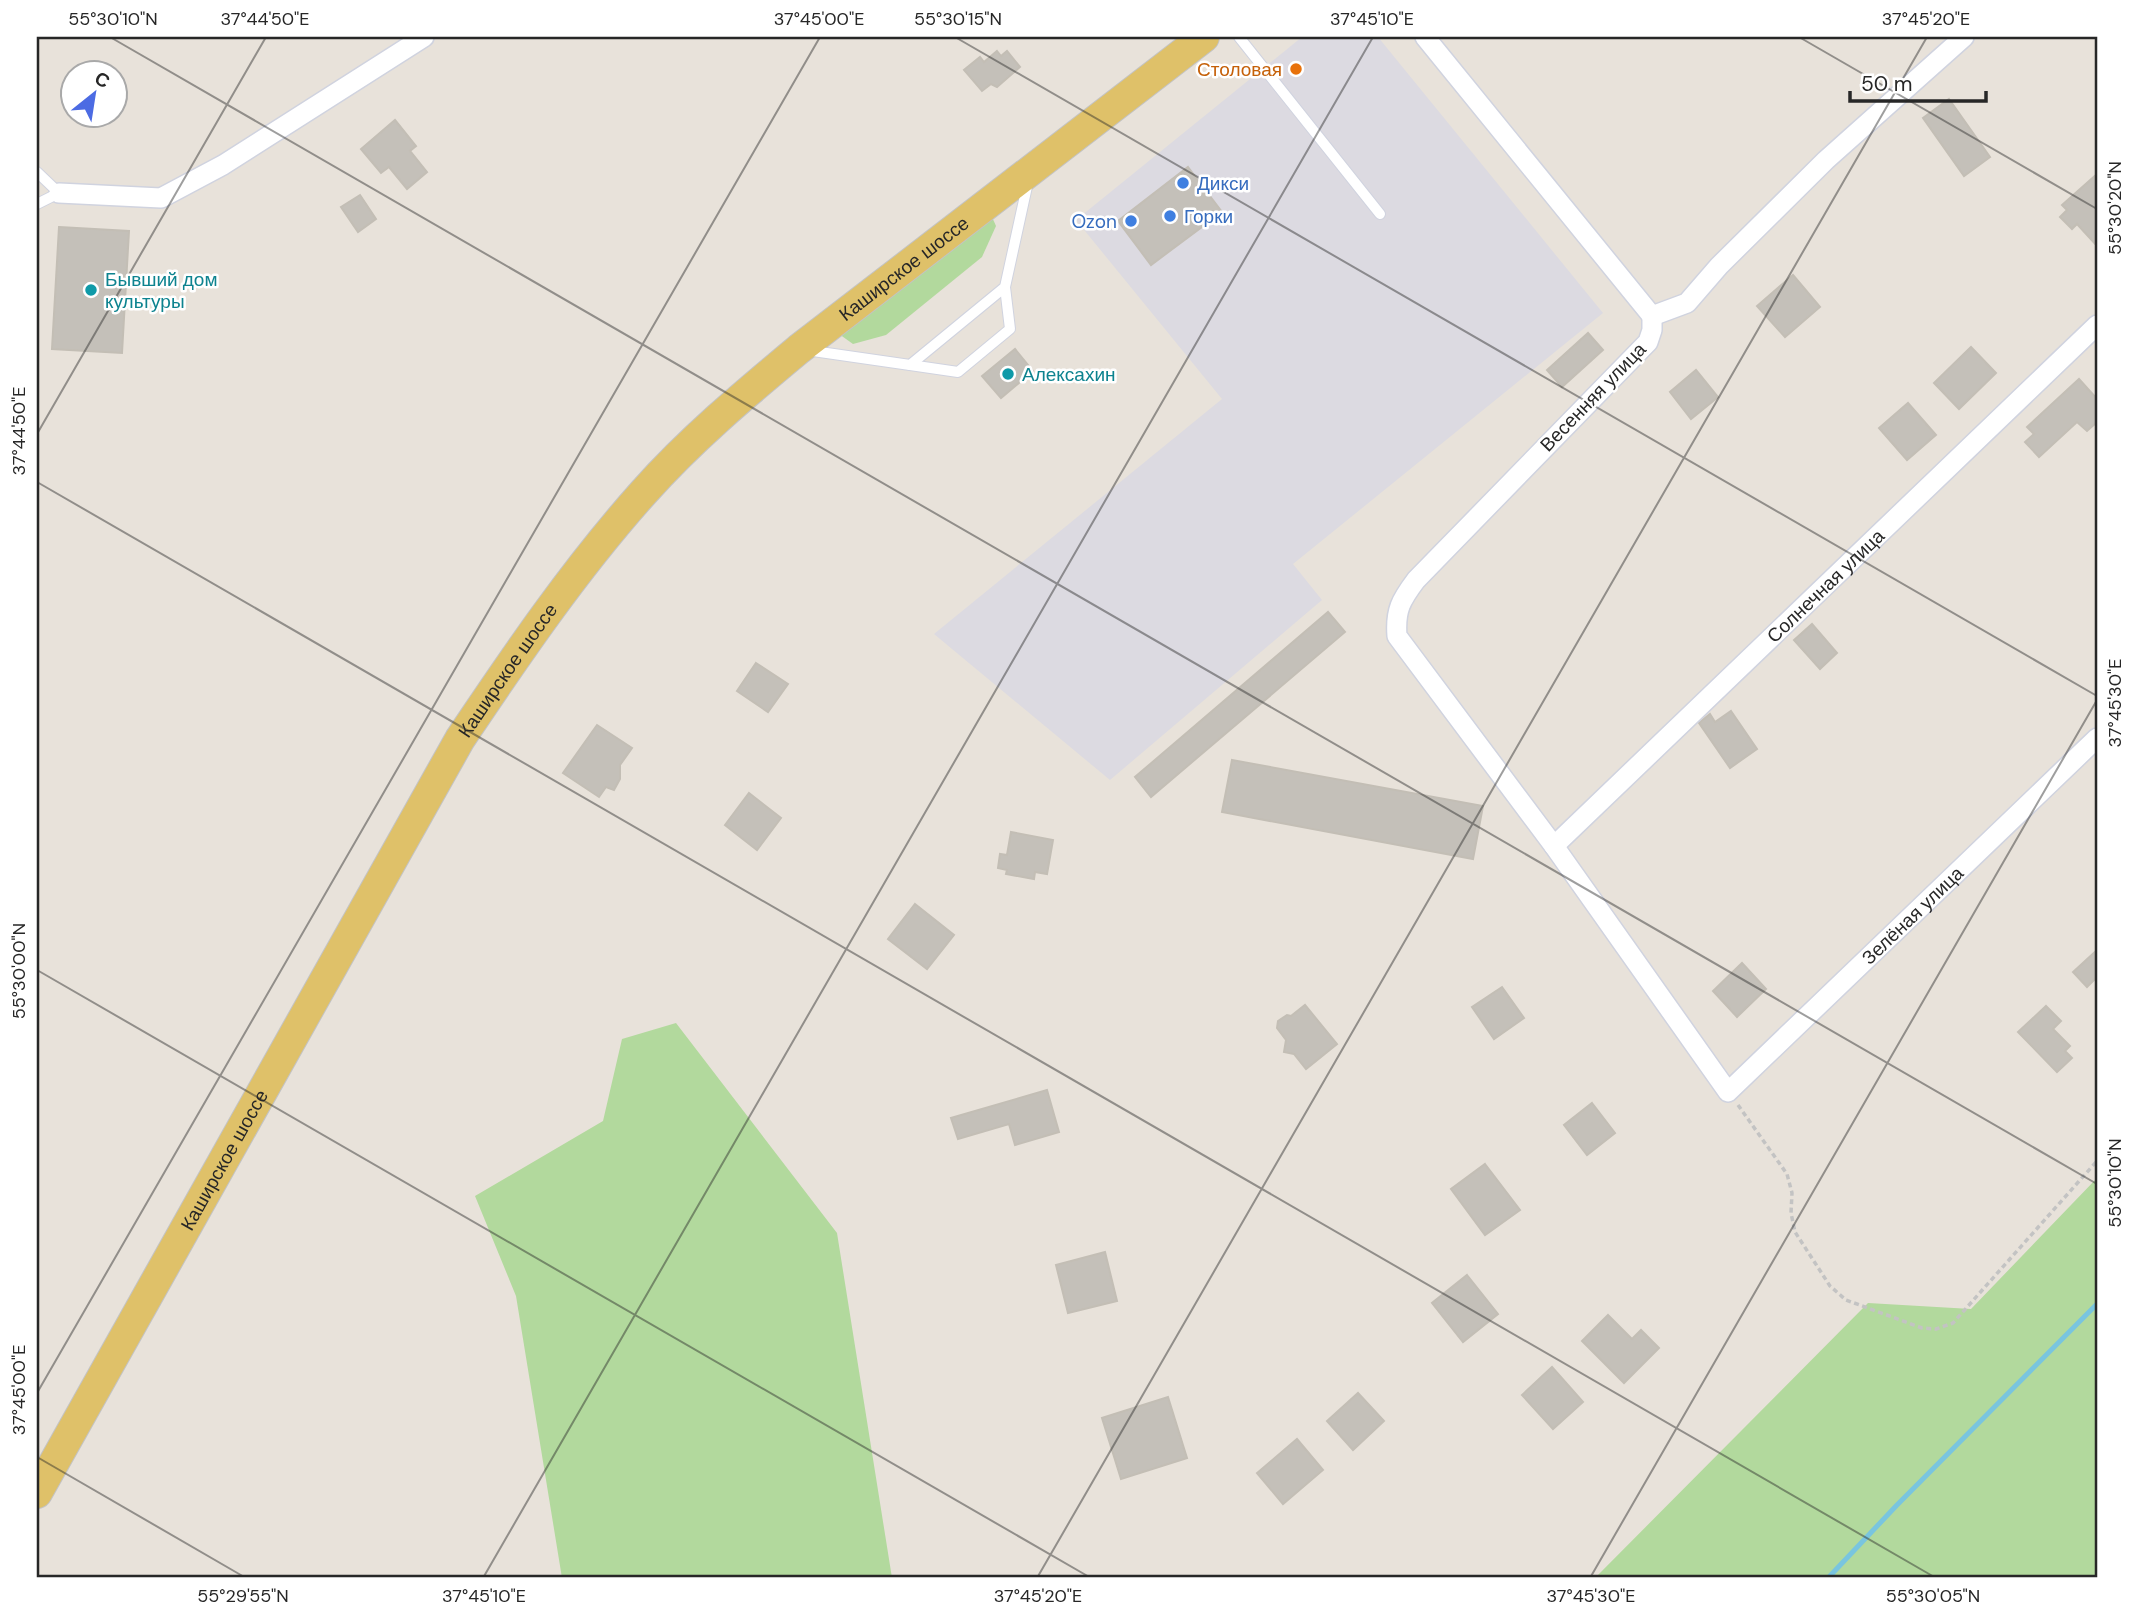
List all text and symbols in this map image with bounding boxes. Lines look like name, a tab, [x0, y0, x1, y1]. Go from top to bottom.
text: 55°30'10"N	[68, 7, 158, 31]
text: 37°44'50"E	[221, 7, 310, 31]
text: 37°45'00"E	[774, 7, 864, 31]
text: 55°30'15"N	[914, 7, 1002, 31]
text: 37°45'10"E	[1330, 7, 1414, 31]
text: 37°45'20"E	[1882, 7, 1970, 31]
place label: Столовая	[1197, 57, 1282, 82]
north arrow	[60, 60, 130, 130]
scale bar	[1850, 60, 1987, 104]
marker: Столовая	[1288, 61, 1304, 77]
text: С	[90, 65, 115, 94]
text: 50 m	[1861, 70, 1912, 98]
text: 55°30'20"N	[2103, 161, 2127, 255]
place label: Дикси	[1197, 171, 1249, 196]
marker: Дикси	[1175, 175, 1191, 191]
place label: Горки	[1184, 204, 1233, 229]
marker: Горки	[1162, 208, 1178, 224]
place label: Ozon	[1071, 209, 1117, 234]
street label: Каширское шоссе	[834, 210, 974, 326]
marker: Ozon	[1123, 213, 1139, 229]
place label: Бывший дом культуры	[105, 267, 217, 314]
marker: Бывший дом культуры	[83, 282, 99, 298]
street label: Весенняя улица	[1535, 337, 1652, 457]
place label: Алексахин	[1022, 362, 1116, 387]
marker: Алексахин	[1000, 366, 1016, 382]
text: 37°44'50"E	[7, 387, 31, 476]
street label: Солнечная улица	[1761, 523, 1890, 648]
street label: Каширское шоссе	[452, 598, 563, 742]
text: 37°45'30"E	[2103, 659, 2127, 747]
street label: Зелёная улица	[1856, 860, 1969, 970]
text: 55°30'00"N	[7, 923, 31, 1019]
street label: Каширское шоссе	[174, 1085, 273, 1235]
text: 55°30'10"N	[2103, 1138, 2127, 1228]
text: 37°45'00"E	[7, 1345, 31, 1435]
text: 55°29'55"N	[197, 1584, 289, 1608]
text: 37°45'10"E	[442, 1584, 526, 1608]
text: 37°45'20"E	[994, 1584, 1082, 1608]
text: 37°45'30"E	[1547, 1584, 1635, 1608]
text: 55°30'05"N	[1886, 1584, 1980, 1608]

